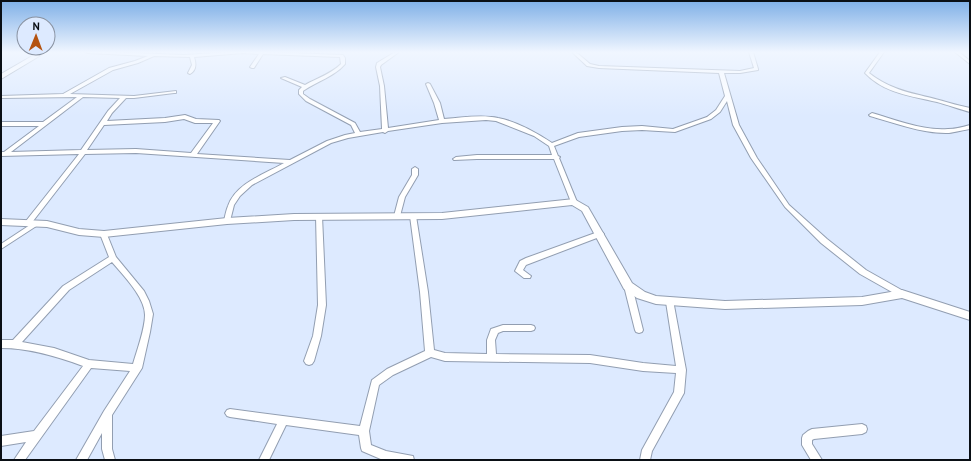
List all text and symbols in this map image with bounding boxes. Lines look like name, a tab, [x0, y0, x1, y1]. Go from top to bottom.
north arrow	[16, 16, 56, 56]
text: N	[32, 19, 40, 33]

